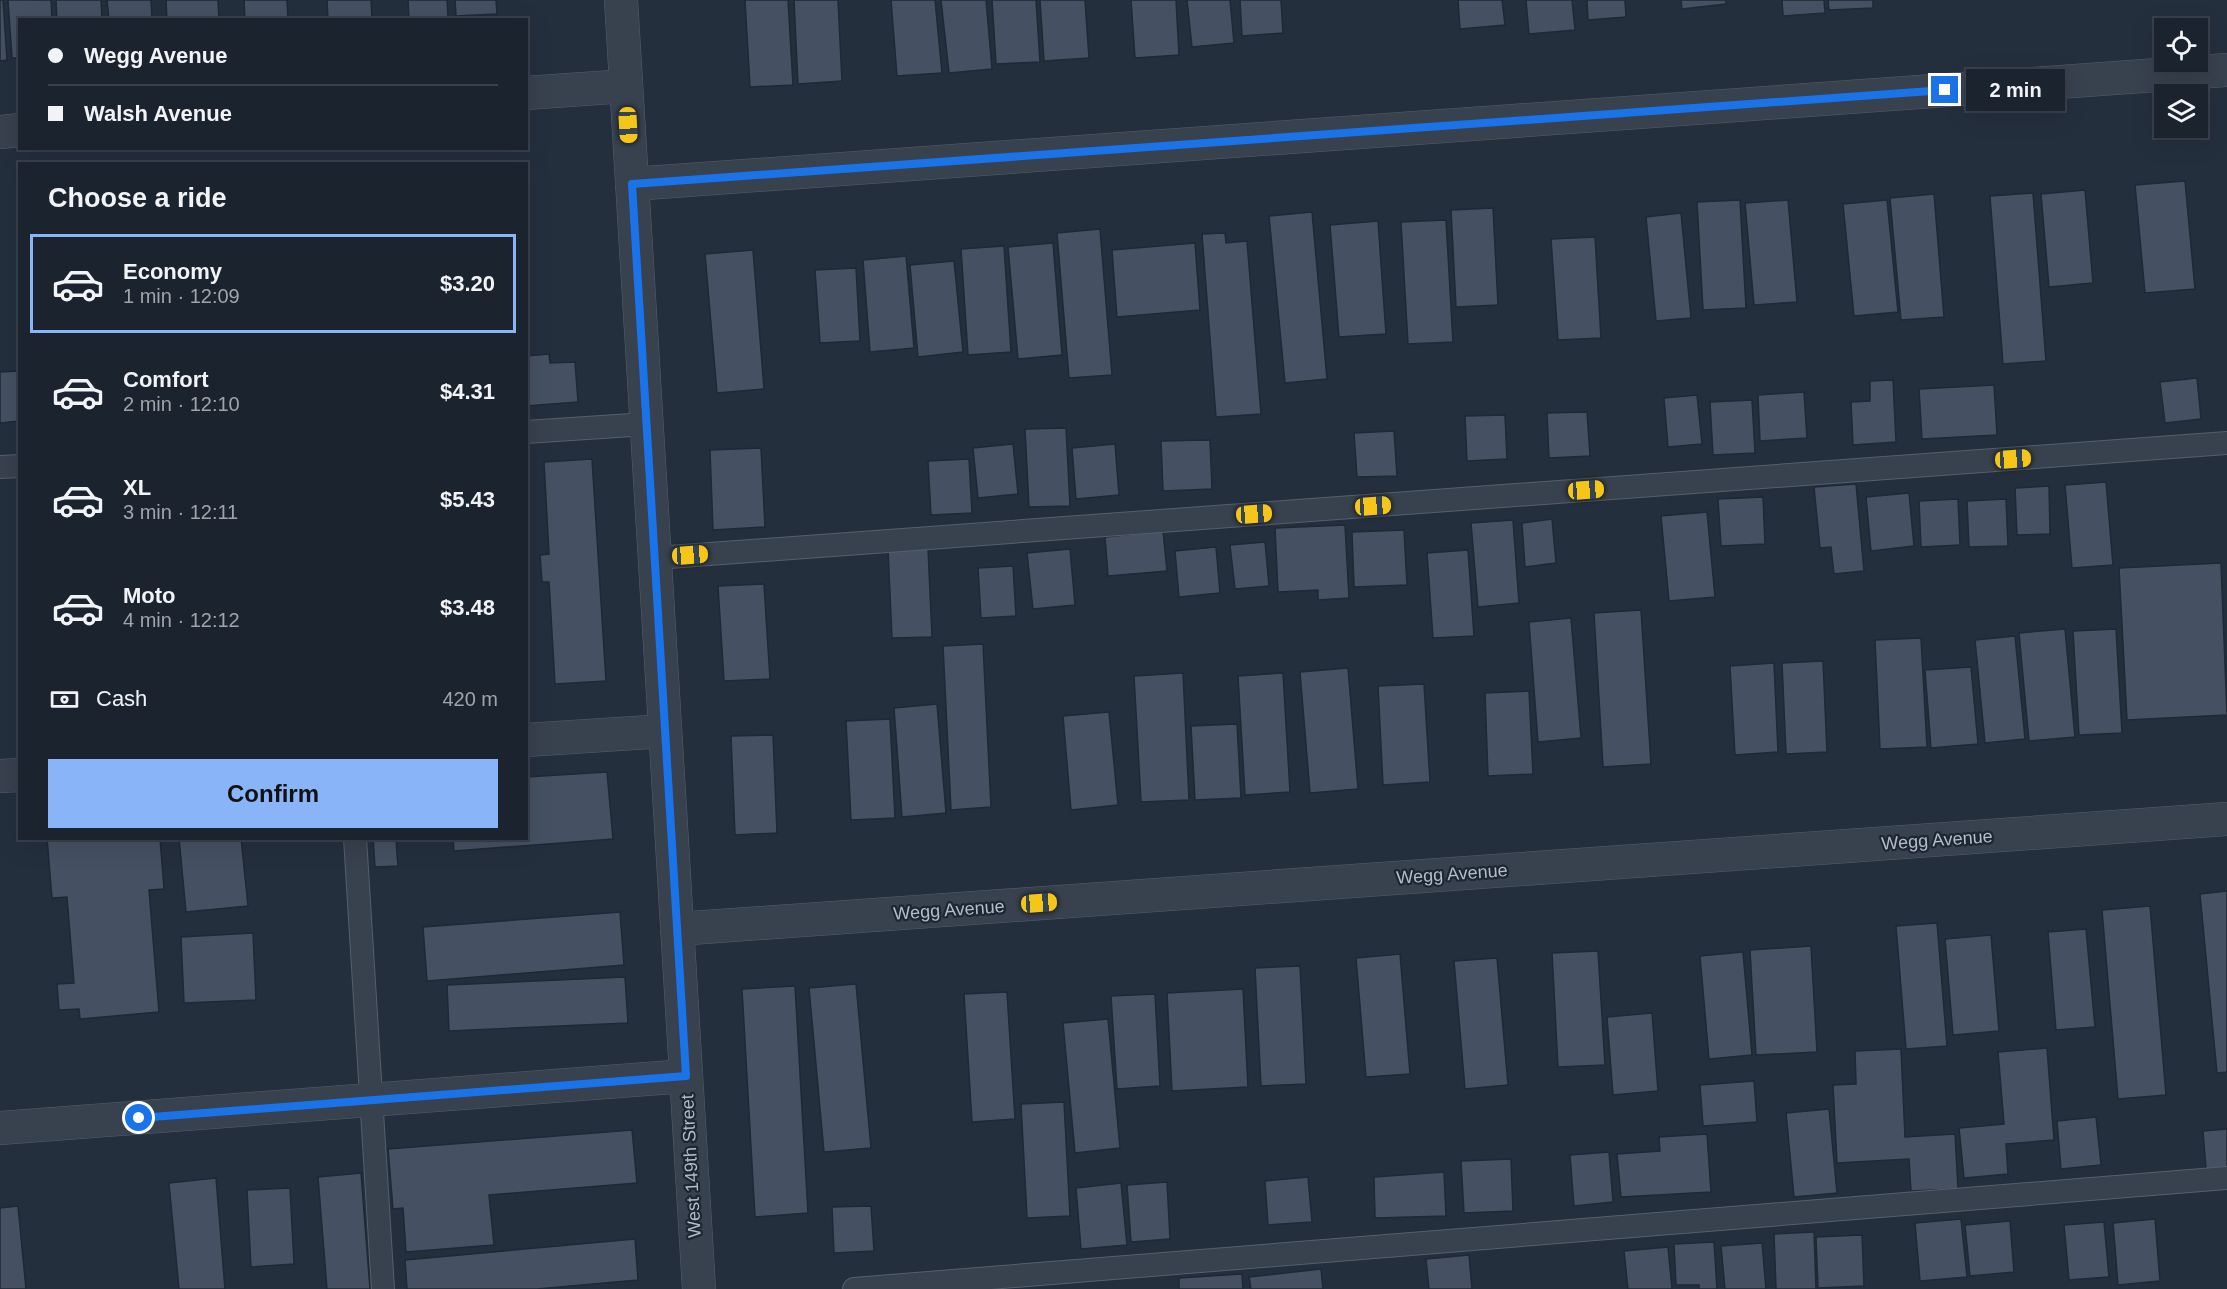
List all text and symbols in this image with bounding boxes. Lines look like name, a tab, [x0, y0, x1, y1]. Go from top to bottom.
map controls	[2154, 18, 2208, 138]
button: locate	[2154, 18, 2208, 72]
text: Wegg Avenue	[84, 43, 227, 68]
callout: 2 min	[1966, 69, 2065, 111]
route end	[1931, 76, 1958, 103]
text: 2 min	[1989, 79, 2042, 101]
button: layers	[2154, 84, 2208, 138]
text: Walsh Avenue	[84, 101, 232, 126]
car	[618, 107, 638, 143]
text: Choose a ride	[48, 183, 227, 213]
icon: car	[51, 257, 105, 311]
text: Economy	[123, 259, 222, 284]
text: $3.20	[440, 271, 495, 296]
text: 1 min · 12:09	[123, 285, 240, 307]
icon: car	[51, 365, 105, 419]
text: Comfort	[123, 367, 209, 392]
text: $4.31	[440, 379, 495, 404]
text: 2 min · 12:10	[123, 393, 240, 415]
car	[1994, 449, 2032, 469]
icon: car	[51, 473, 105, 527]
text: XL	[123, 475, 151, 500]
car	[1567, 480, 1605, 500]
text: $5.43	[440, 487, 495, 512]
car	[1354, 496, 1392, 516]
text: 3 min · 12:11	[123, 501, 238, 523]
car	[1235, 504, 1273, 524]
car	[671, 545, 709, 565]
icon: car	[51, 581, 105, 635]
text: Moto	[123, 583, 176, 608]
text: $3.48	[440, 595, 495, 620]
text: 4 min · 12:12	[123, 609, 240, 631]
icon: cash	[48, 683, 81, 716]
text: Cash	[96, 686, 147, 711]
text: 420 m	[442, 688, 498, 710]
button: Confirm	[48, 759, 498, 828]
street label: Wegg Avenue	[1881, 826, 1993, 854]
street label: Wegg Avenue	[1396, 860, 1508, 888]
car	[1020, 893, 1058, 913]
street label: Wegg Avenue	[893, 896, 1005, 924]
street label: West 149th Street	[677, 1094, 705, 1238]
route start	[125, 1104, 152, 1131]

